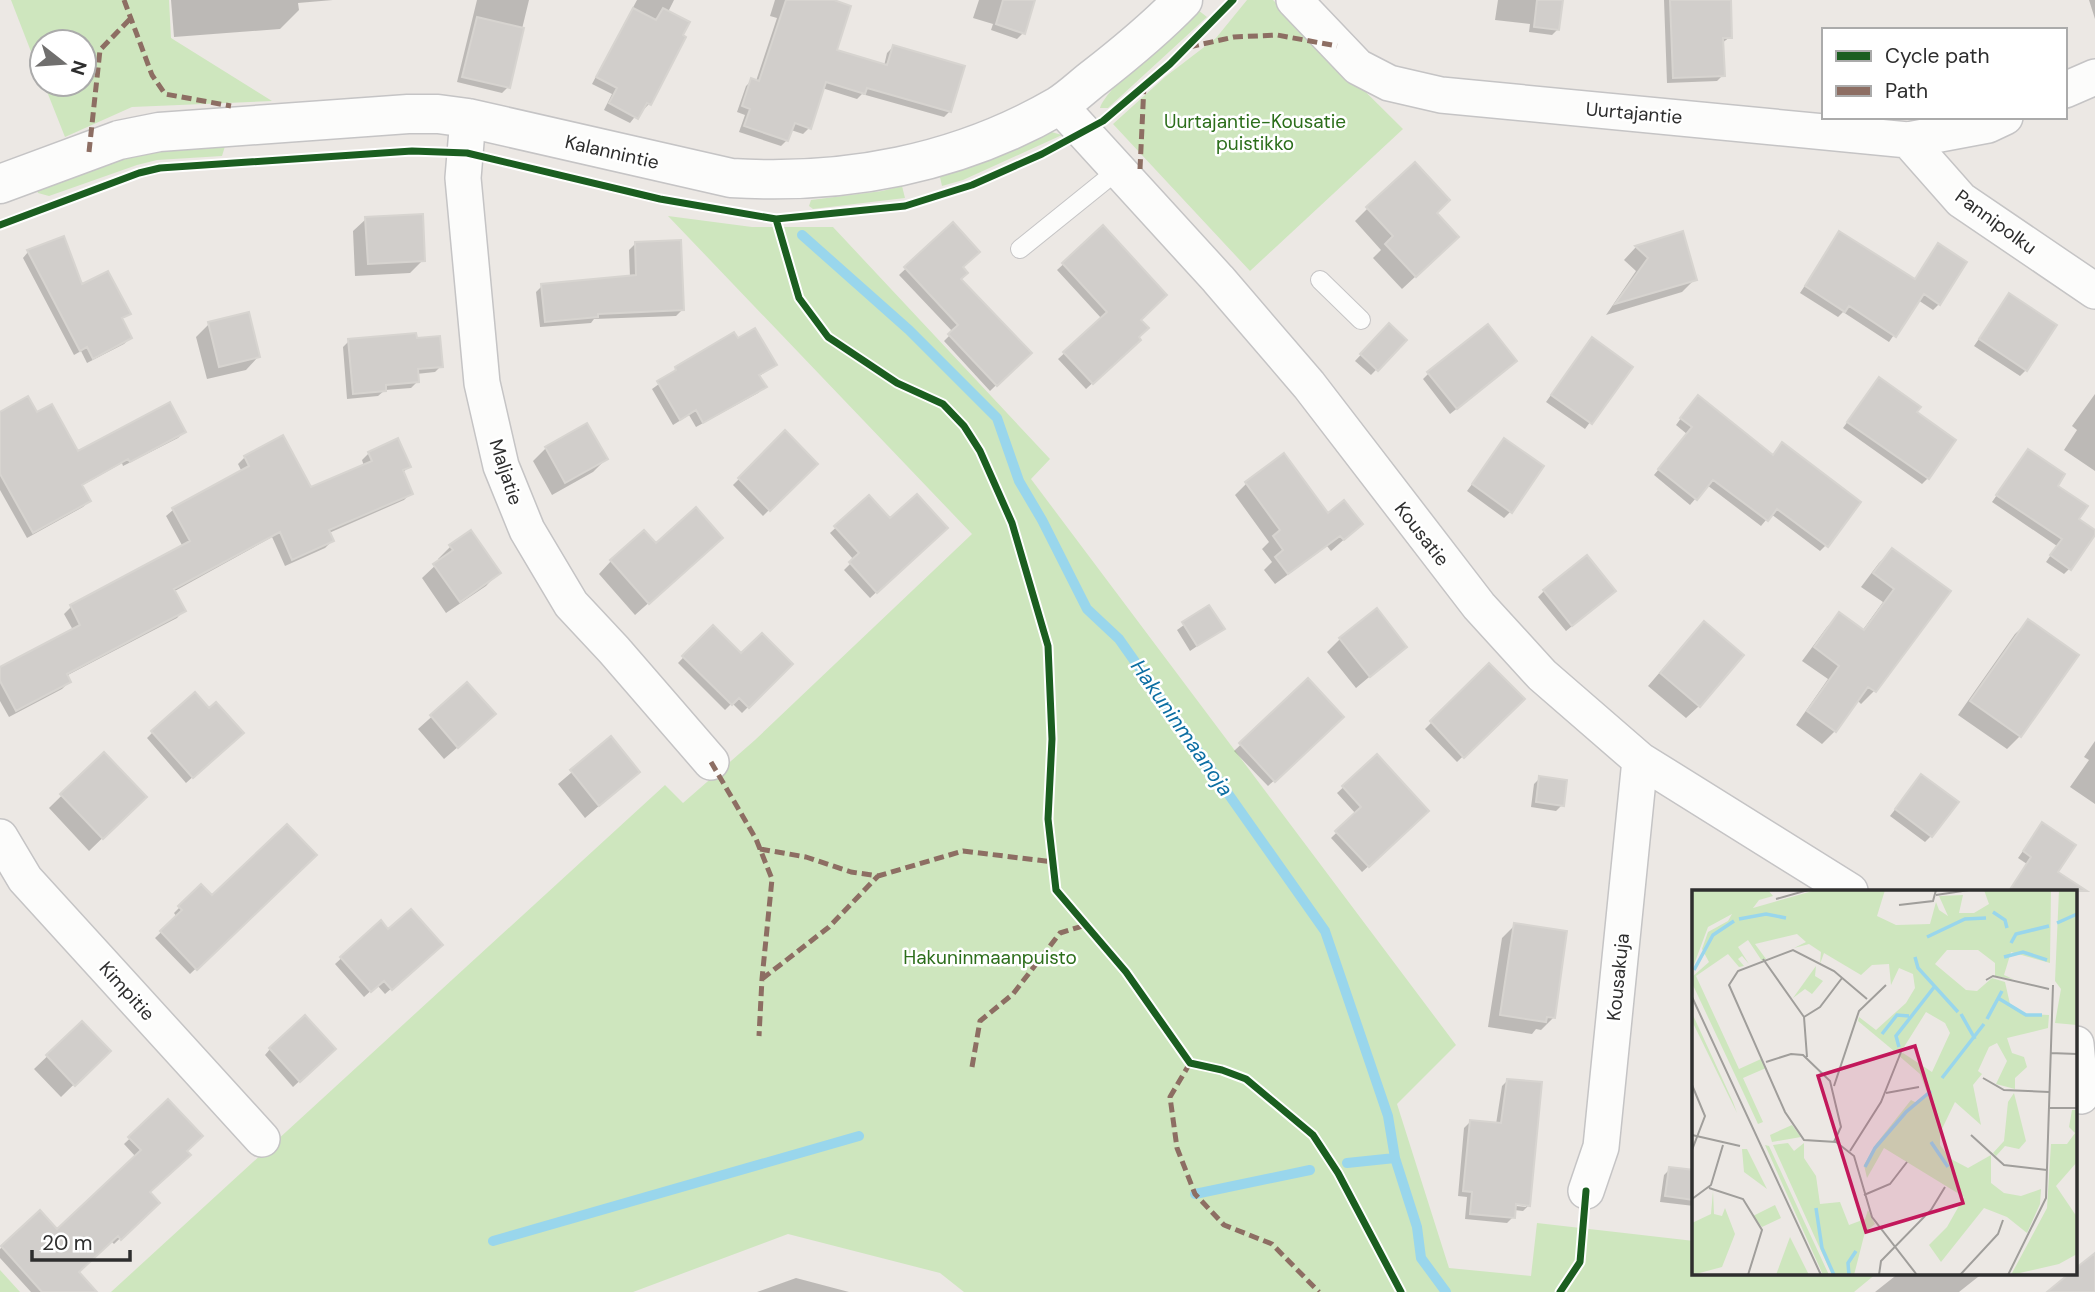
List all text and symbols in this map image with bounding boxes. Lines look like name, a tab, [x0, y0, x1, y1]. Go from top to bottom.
north arrow	[28, 28, 98, 98]
legend	[1822, 28, 2067, 119]
text: Cycle path	[1885, 42, 1990, 70]
text: N	[65, 58, 93, 78]
text: Path	[1885, 77, 1928, 105]
street label: Uurtajantie	[1585, 96, 1683, 130]
park label: Uurtajantie-Kousatie puistikko	[1164, 109, 1346, 156]
street label: Kalannintie	[563, 129, 661, 175]
street label: Pannipolku	[1950, 184, 2042, 260]
street label: Maljatie	[484, 436, 528, 508]
street label: Kousatie	[1389, 497, 1455, 571]
water label: Hakuninmaanoja	[1124, 654, 1240, 802]
inset map	[1692, 890, 2078, 1274]
street label: Kousakuja	[1601, 932, 1635, 1022]
park label: Hakuninmaanpuisto	[903, 945, 1077, 970]
street label: Kimpitie	[94, 956, 160, 1026]
scale bar	[32, 1218, 130, 1262]
text: 20 m	[42, 1229, 93, 1257]

